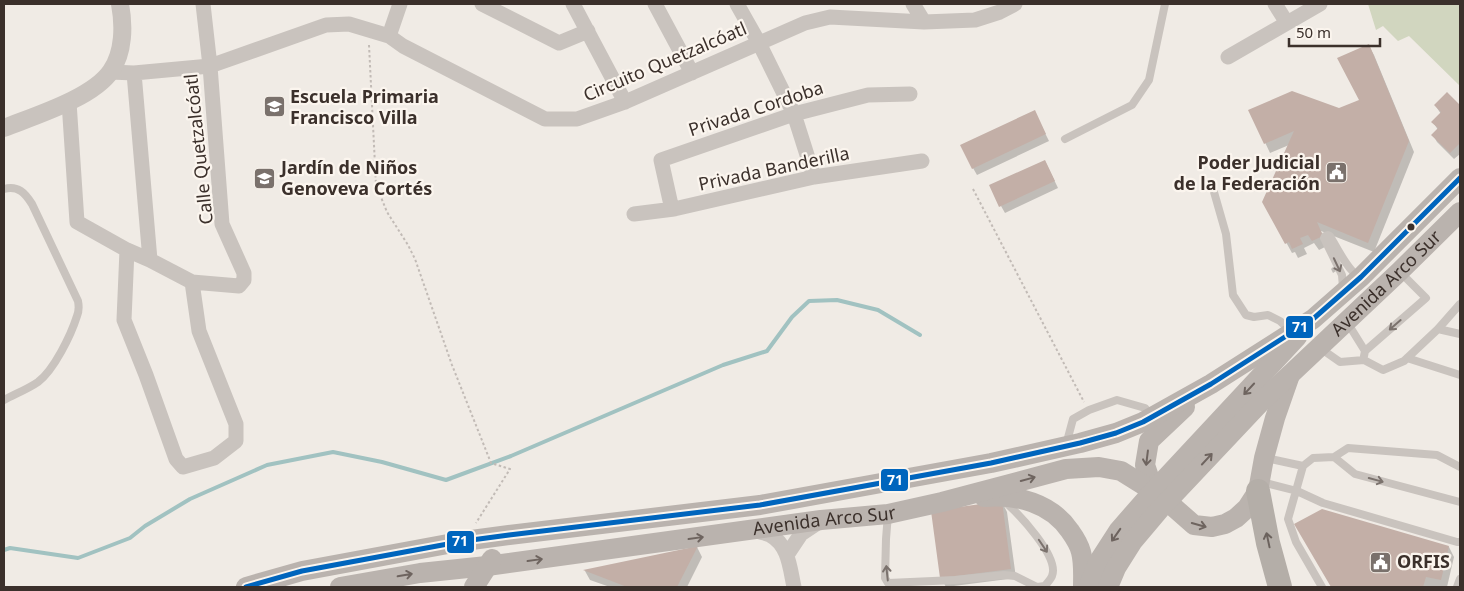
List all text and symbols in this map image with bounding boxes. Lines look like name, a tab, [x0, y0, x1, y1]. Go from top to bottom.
scale bar	[1289, 15, 1380, 47]
street label: Circuito Quetzalcóatl	[579, 16, 750, 106]
text: 50 m	[1296, 22, 1331, 42]
street label: Calle Quetzalcóatl	[178, 73, 218, 226]
street label: Privada Cordoba	[685, 75, 826, 141]
place label: Escuela Primaria Francisco Villa	[290, 84, 439, 129]
school or university icon: Escuela Primaria Francisco Villa	[262, 95, 286, 119]
street label: Privada Banderilla	[696, 140, 851, 196]
place label: Poder Judicial de la Federación	[1174, 150, 1320, 195]
place label: Jardín de Niños Genoveva Cortés	[279, 155, 432, 200]
public building icon: Poder Judicial de la Federación	[1324, 161, 1348, 185]
school or university icon: Jardín de Niños Genoveva Cortés	[253, 166, 277, 190]
unlabelled marker	[1406, 222, 1416, 232]
street label: Avenida Arco Sur	[1325, 224, 1446, 341]
one-way arrow	[1333, 257, 1342, 272]
line badge: 71	[1285, 315, 1314, 339]
text: 71	[1292, 317, 1308, 336]
one-way arrow	[1389, 319, 1402, 330]
one-way arrow	[1243, 383, 1255, 395]
one-way arrow	[1142, 450, 1152, 466]
one-way arrow	[1201, 453, 1213, 465]
line badge: 71	[880, 468, 909, 492]
text: 71	[887, 470, 903, 489]
one-way arrow	[1020, 474, 1036, 483]
one-way arrow	[1367, 476, 1383, 485]
street label: Avenida Arco Sur	[751, 499, 899, 540]
one-way arrow	[1191, 520, 1207, 530]
one-way arrow	[1111, 528, 1121, 542]
line badge: 71	[446, 530, 475, 554]
text: 71	[452, 531, 468, 550]
one-way arrow	[688, 533, 704, 543]
one-way arrow	[1263, 533, 1272, 549]
one-way arrow	[1037, 539, 1048, 553]
place label: ORFIS	[1397, 549, 1450, 573]
public building icon: ORFIS	[1369, 550, 1393, 574]
one-way arrow	[527, 554, 543, 564]
one-way arrow	[882, 565, 891, 581]
one-way arrow	[397, 570, 413, 580]

